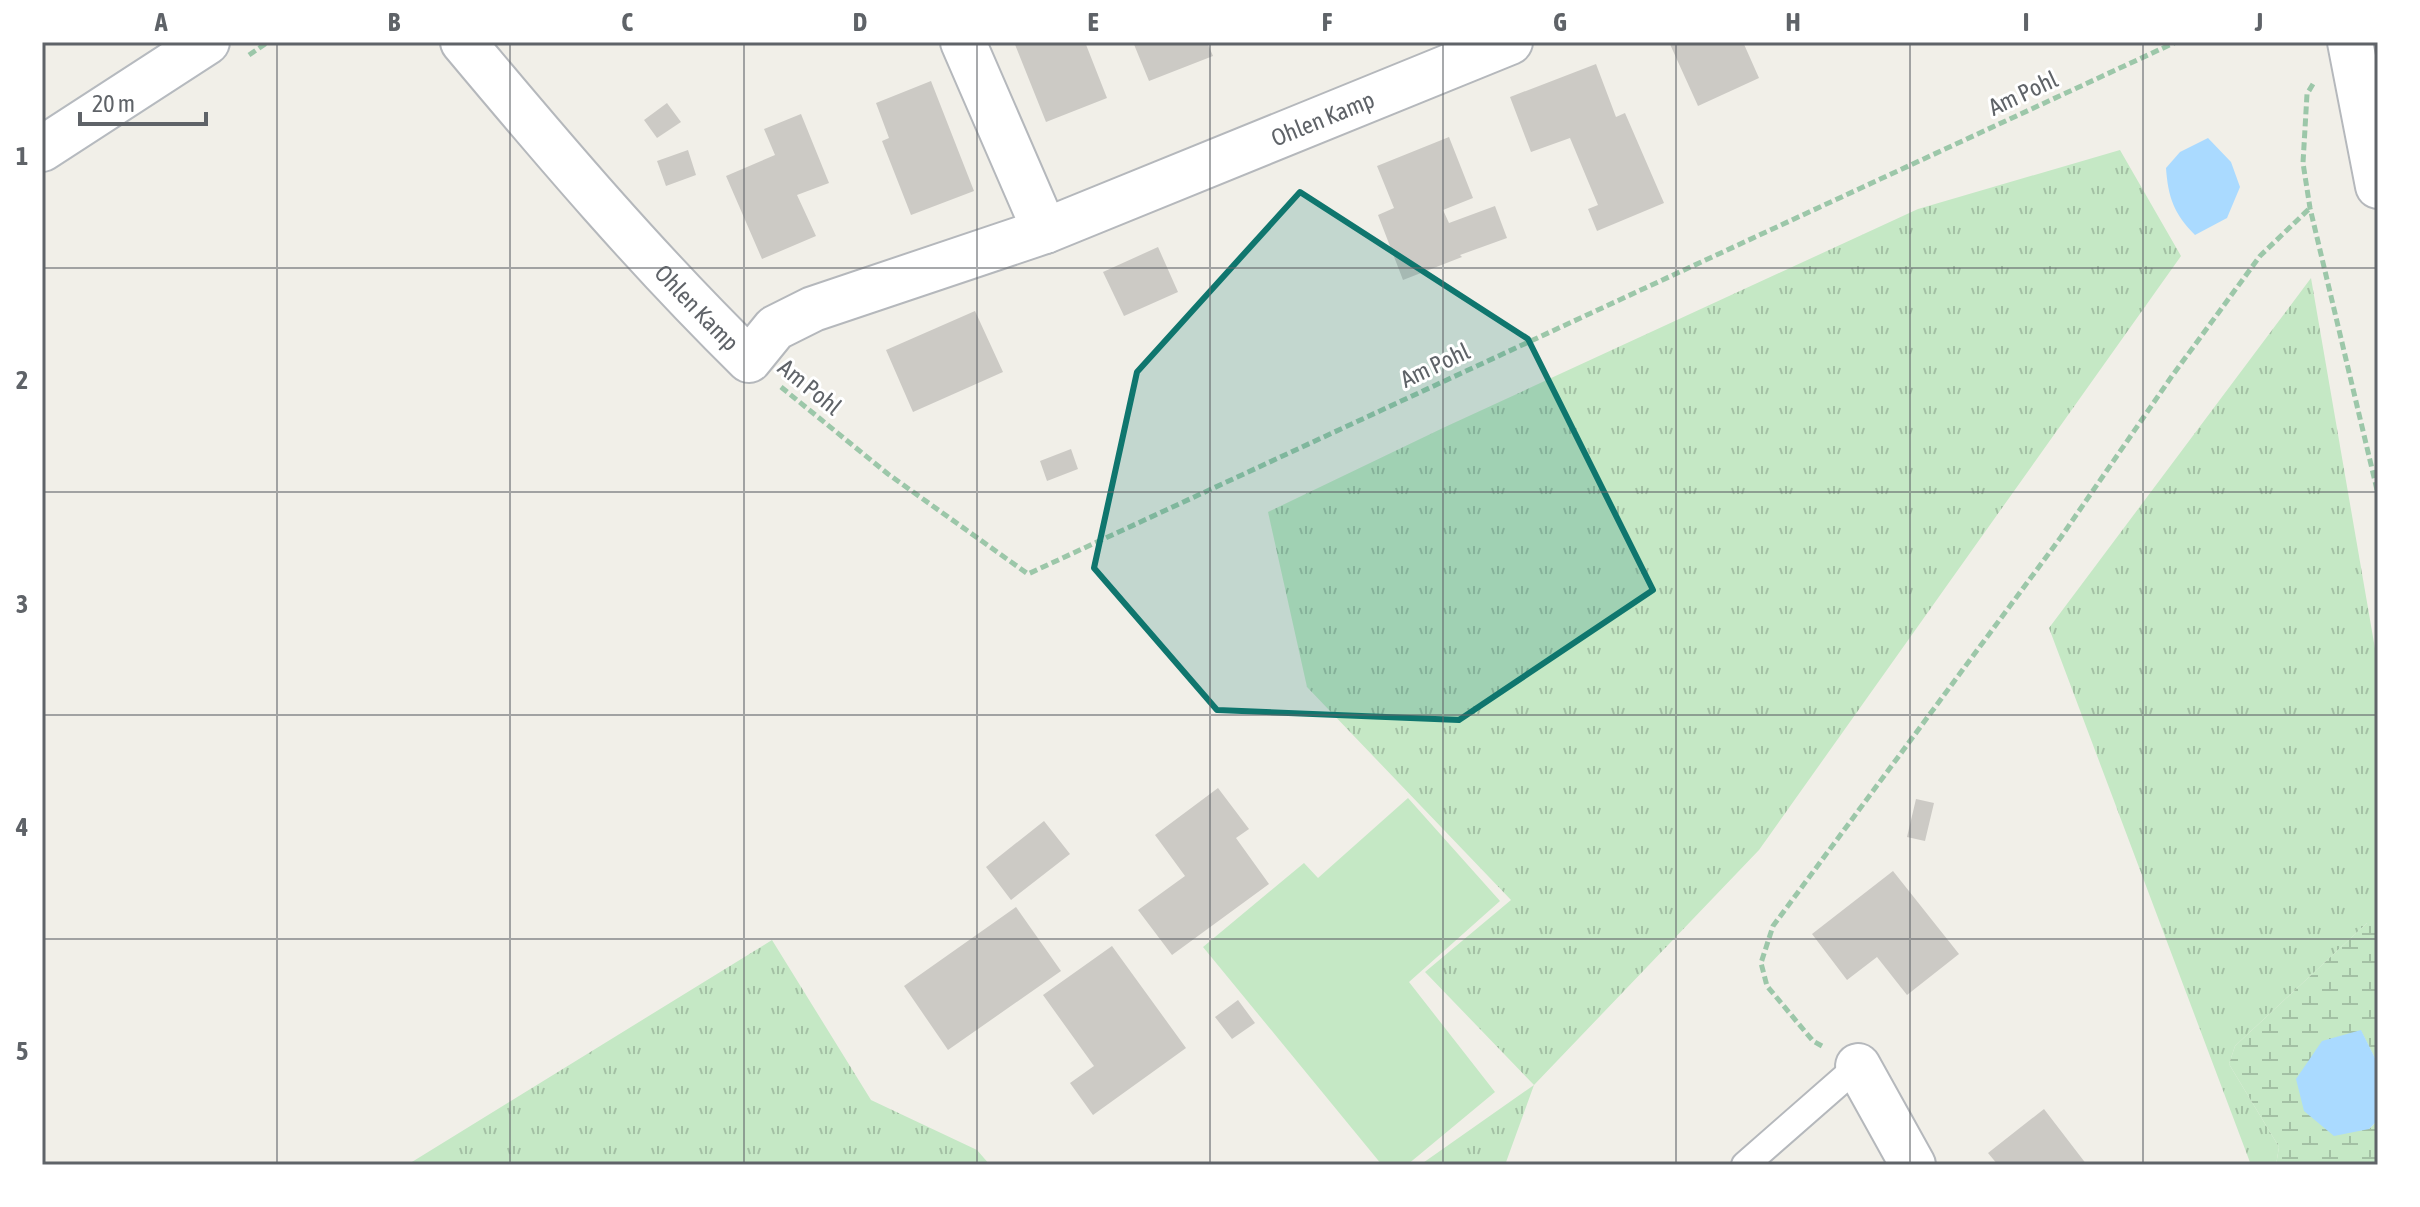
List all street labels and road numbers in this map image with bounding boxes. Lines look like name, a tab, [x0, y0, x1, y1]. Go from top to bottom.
street label: Am Pohl	[1984, 65, 2062, 121]
street label: Ohlen Kamp	[1267, 85, 1378, 151]
street label: Ohlen Kamp	[650, 259, 745, 356]
street label: Am Pohl	[1396, 337, 1474, 393]
street label: Am Pohl	[773, 353, 847, 421]

